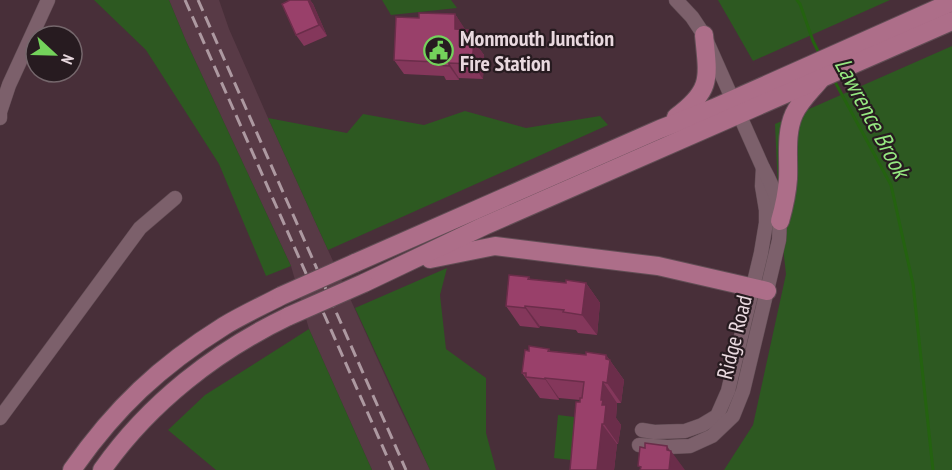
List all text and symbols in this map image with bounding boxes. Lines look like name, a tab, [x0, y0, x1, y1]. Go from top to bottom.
north arrow	[24, 24, 84, 84]
place label: Monmouth Junction Fire Station	[460, 24, 614, 77]
public building icon: Monmouth Junction Fire Station	[423, 35, 455, 67]
text: N	[57, 52, 79, 67]
water label: Lawrence Brook	[828, 52, 918, 185]
street label: Ridge Road	[710, 292, 758, 382]

